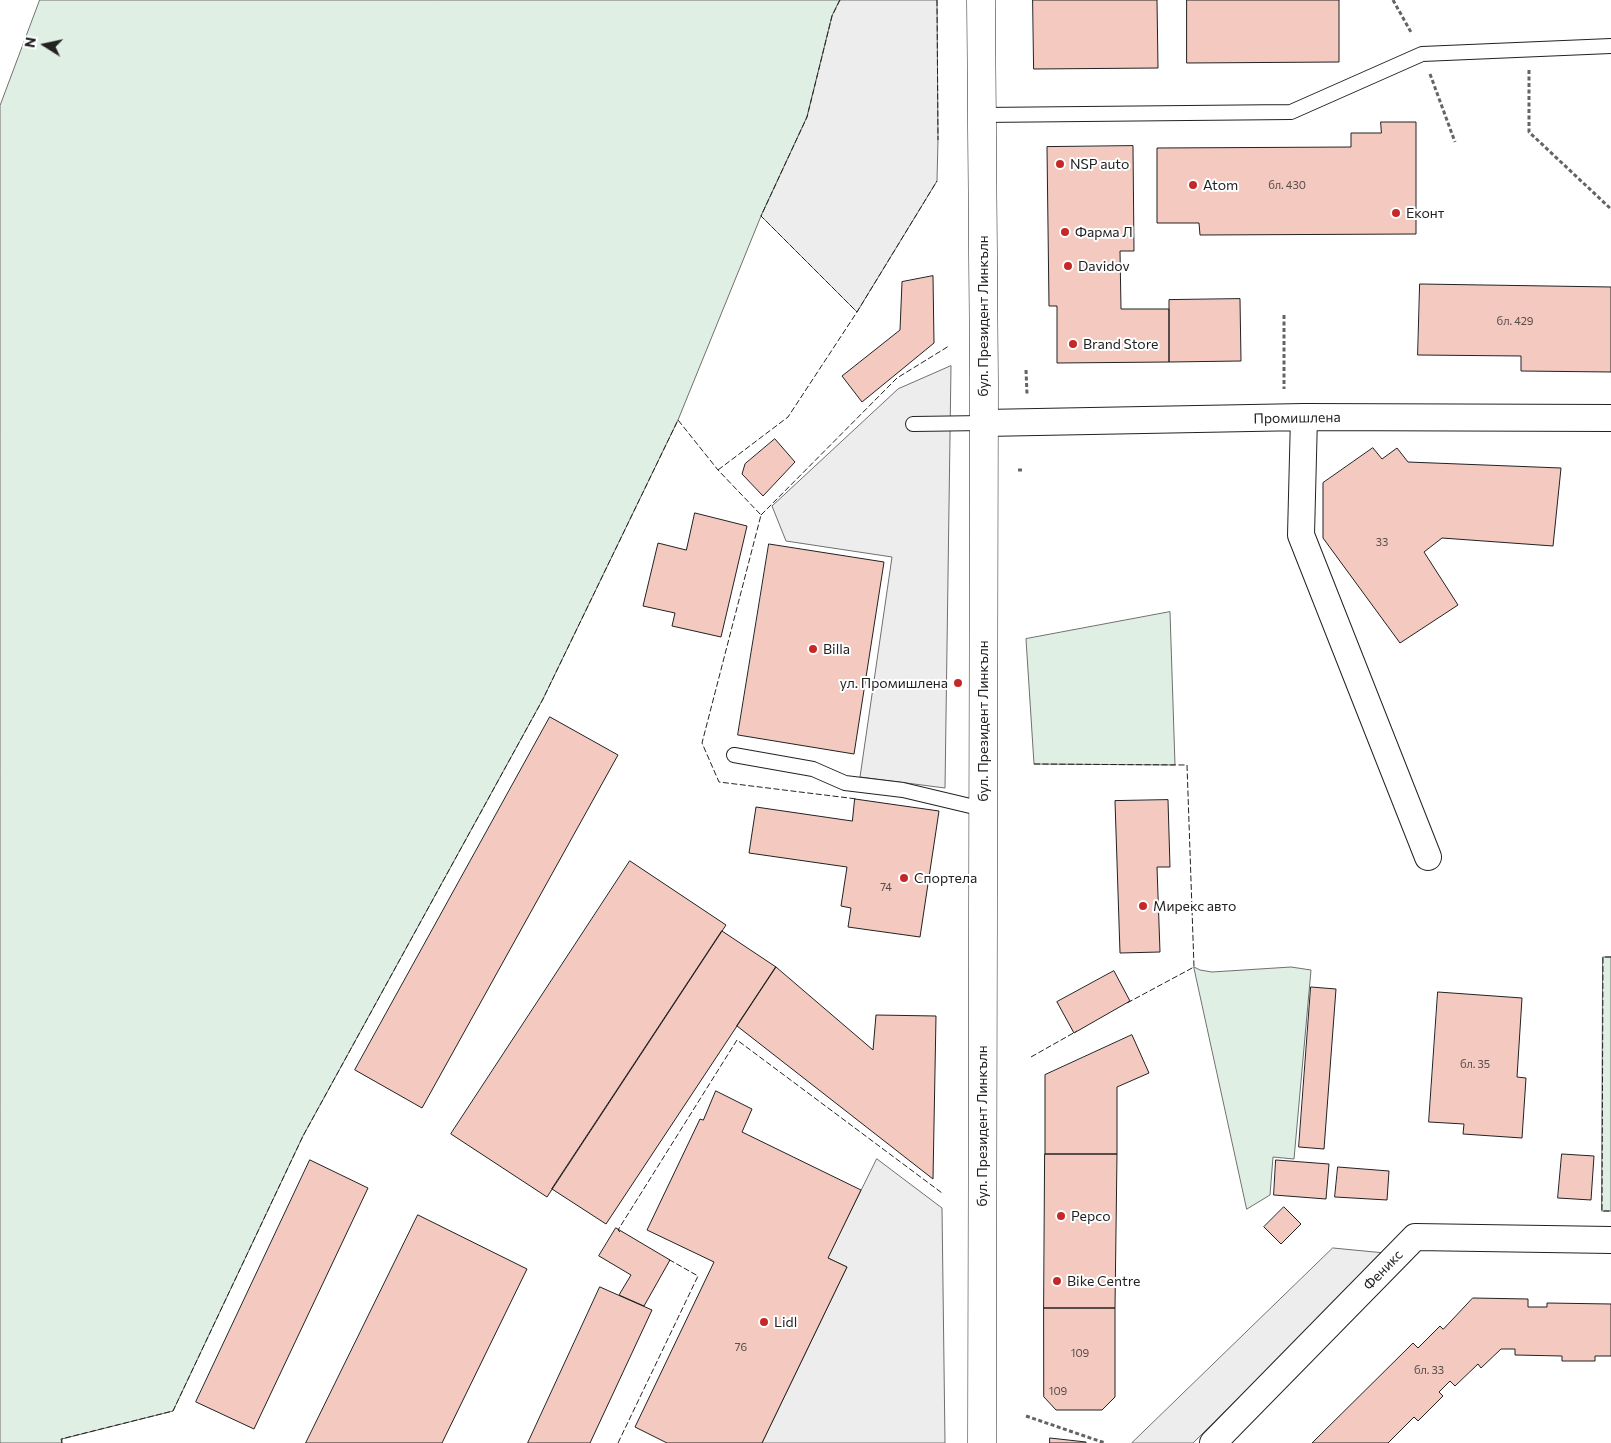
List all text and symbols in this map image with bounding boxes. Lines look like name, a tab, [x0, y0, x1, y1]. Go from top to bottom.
north arrow	[20, 20, 70, 70]
text: N	[20, 36, 39, 49]
place label: NSP auto	[1070, 156, 1129, 172]
marker: NSP auto	[1054, 158, 1066, 170]
place label: Atom	[1203, 177, 1238, 193]
house number: бл. 430	[1268, 178, 1306, 192]
marker: Atom	[1187, 179, 1199, 191]
place label: Еконт	[1406, 205, 1444, 221]
marker: Еконт	[1390, 207, 1402, 219]
place label: Фарма Л	[1075, 224, 1133, 240]
marker: Фарма Л	[1059, 226, 1071, 238]
street label: бул. Президент Линкълн	[975, 235, 991, 397]
place label: Davidov	[1078, 258, 1130, 274]
marker: Davidov	[1062, 260, 1074, 272]
house number: бл. 429	[1497, 314, 1533, 328]
place label: Brand Store	[1083, 336, 1158, 352]
marker: Brand Store	[1067, 338, 1079, 350]
street label: Промишлена	[1253, 409, 1341, 427]
house number: 33	[1376, 535, 1388, 549]
street label: бул. Президент Линкълн	[975, 640, 991, 802]
place label: Billa	[823, 641, 850, 657]
marker: Billa	[807, 643, 819, 655]
place label: ул. Промишлена	[840, 675, 948, 691]
marker: ул. Промишлена	[952, 677, 964, 689]
place label: Спортела	[914, 870, 977, 886]
marker: Спортела	[898, 872, 910, 884]
house number: 74	[880, 880, 892, 894]
place label: Мирекс авто	[1153, 898, 1236, 914]
marker: Мирекс авто	[1137, 900, 1149, 912]
street label: бул. Президент Линкълн	[974, 1045, 990, 1207]
house number: бл. 35	[1460, 1057, 1490, 1071]
place label: Pepco	[1071, 1208, 1110, 1224]
marker: Pepco	[1055, 1210, 1067, 1222]
street label: Феникс	[1360, 1246, 1406, 1294]
place label: Bike Centre	[1067, 1273, 1140, 1289]
marker: Bike Centre	[1051, 1275, 1063, 1287]
place label: Lidl	[774, 1314, 797, 1330]
marker: Lidl	[758, 1316, 770, 1328]
house number: 76	[735, 1340, 747, 1354]
house number: 109	[1071, 1346, 1089, 1360]
house number: бл. 33	[1414, 1363, 1444, 1377]
house number: 109	[1049, 1384, 1067, 1398]

